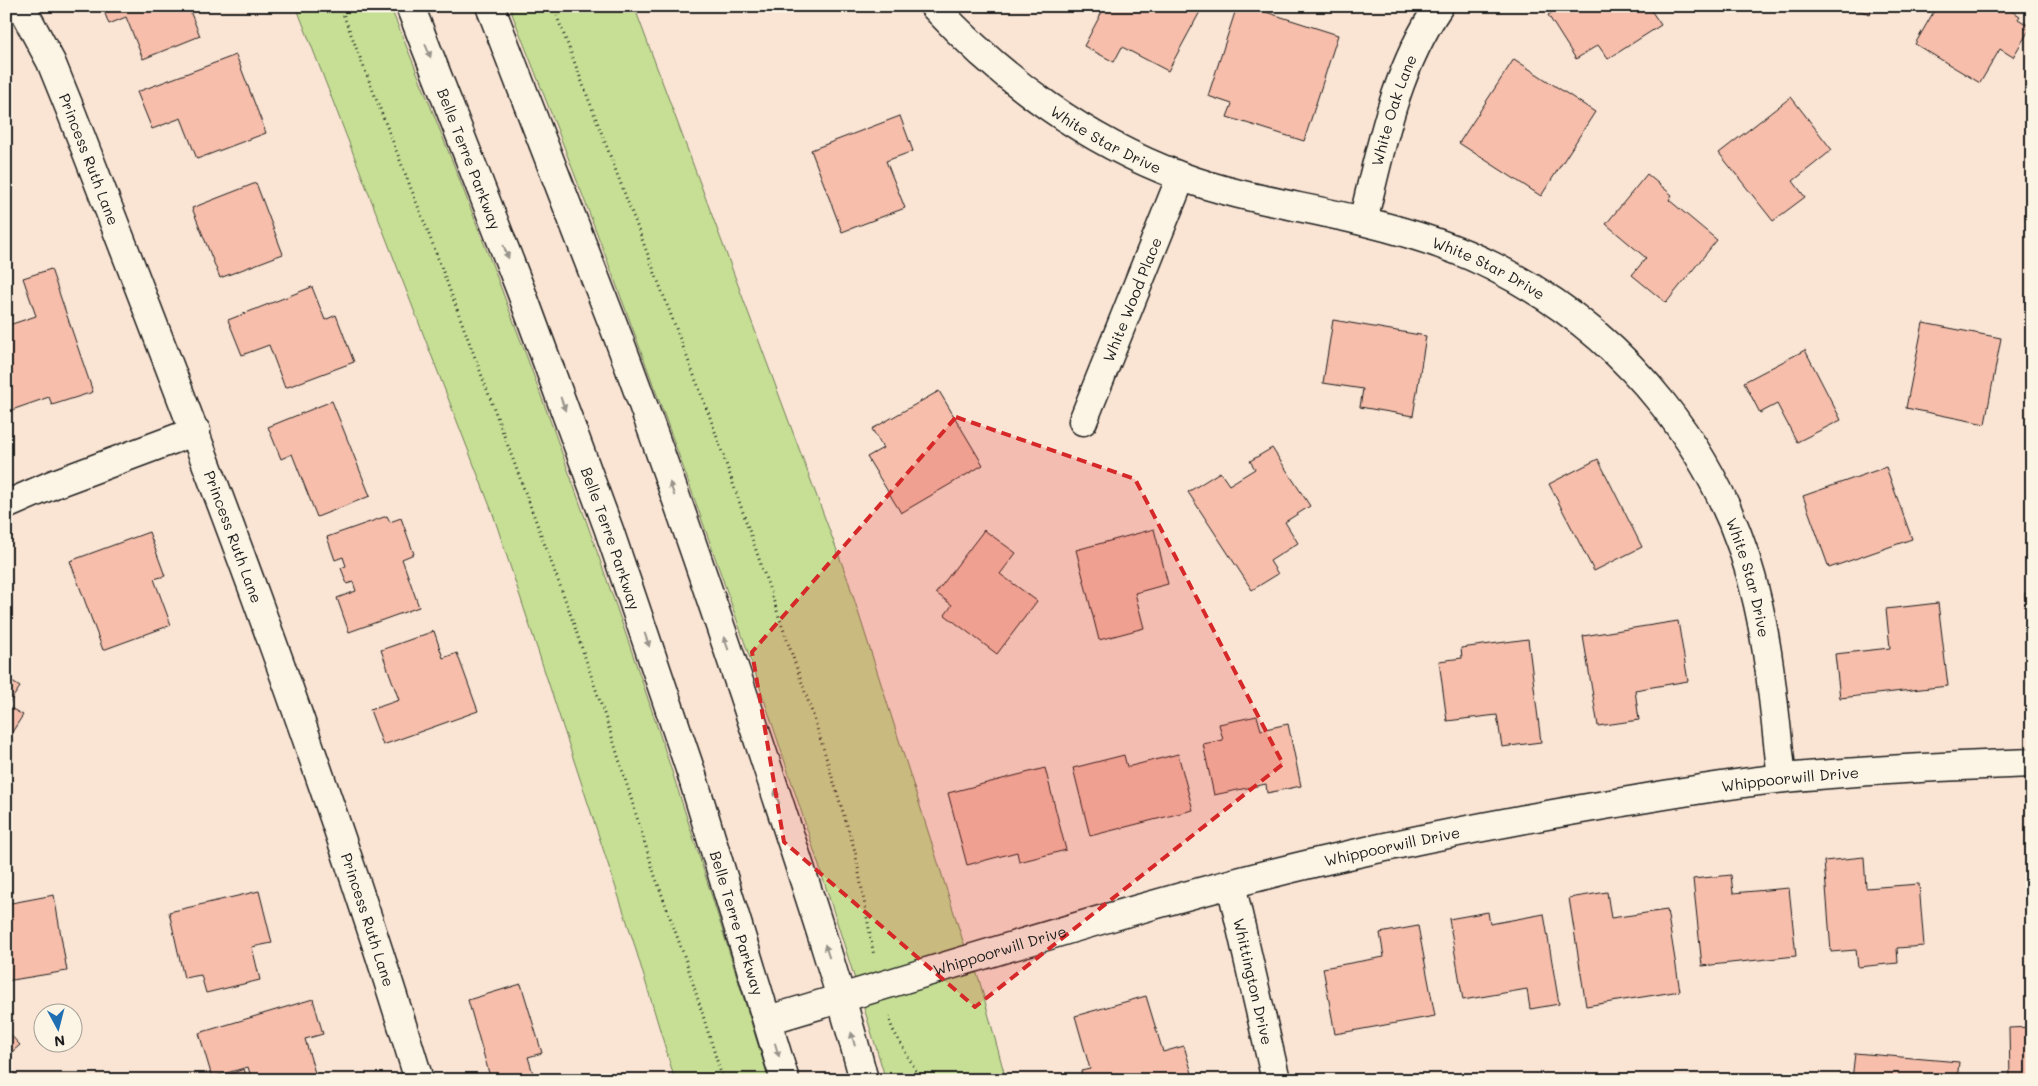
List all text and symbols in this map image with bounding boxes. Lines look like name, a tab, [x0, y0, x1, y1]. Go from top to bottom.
one-way arrow	[425, 44, 433, 59]
street label: White Oak Lane	[1367, 51, 1421, 168]
street label: Belle Terre Parkway	[433, 85, 506, 232]
street label: Princess Ruth Lane	[55, 90, 124, 228]
street label: White Star Drive	[1047, 101, 1164, 177]
street label: White Star Drive	[1430, 232, 1549, 304]
street label: White Wood Place	[1098, 234, 1166, 365]
one-way arrow	[502, 245, 510, 260]
one-way arrow	[559, 397, 567, 412]
street label: Belle Terre Parkway	[577, 464, 645, 612]
street label: Princess Ruth Lane	[200, 468, 267, 606]
one-way arrow	[668, 482, 675, 497]
street label: White Star Drive	[1722, 515, 1774, 639]
one-way arrow	[643, 632, 651, 647]
one-way arrow	[721, 635, 729, 650]
street label: Whippoorwill Drive	[1720, 762, 1860, 796]
one-way arrow	[773, 789, 781, 804]
street label: Whippoorwill Drive	[1322, 822, 1462, 870]
street label: Belle Terre Parkway	[706, 848, 769, 998]
street label: Princess Ruth Lane	[337, 850, 399, 989]
street label: Whittington Drive	[1229, 916, 1278, 1047]
street label: Whippoorwill Drive	[931, 921, 1069, 980]
one-way arrow	[823, 944, 831, 959]
north arrow	[32, 1004, 82, 1054]
text: N	[53, 1031, 66, 1051]
one-way arrow	[849, 1031, 857, 1046]
one-way arrow	[773, 1042, 781, 1057]

